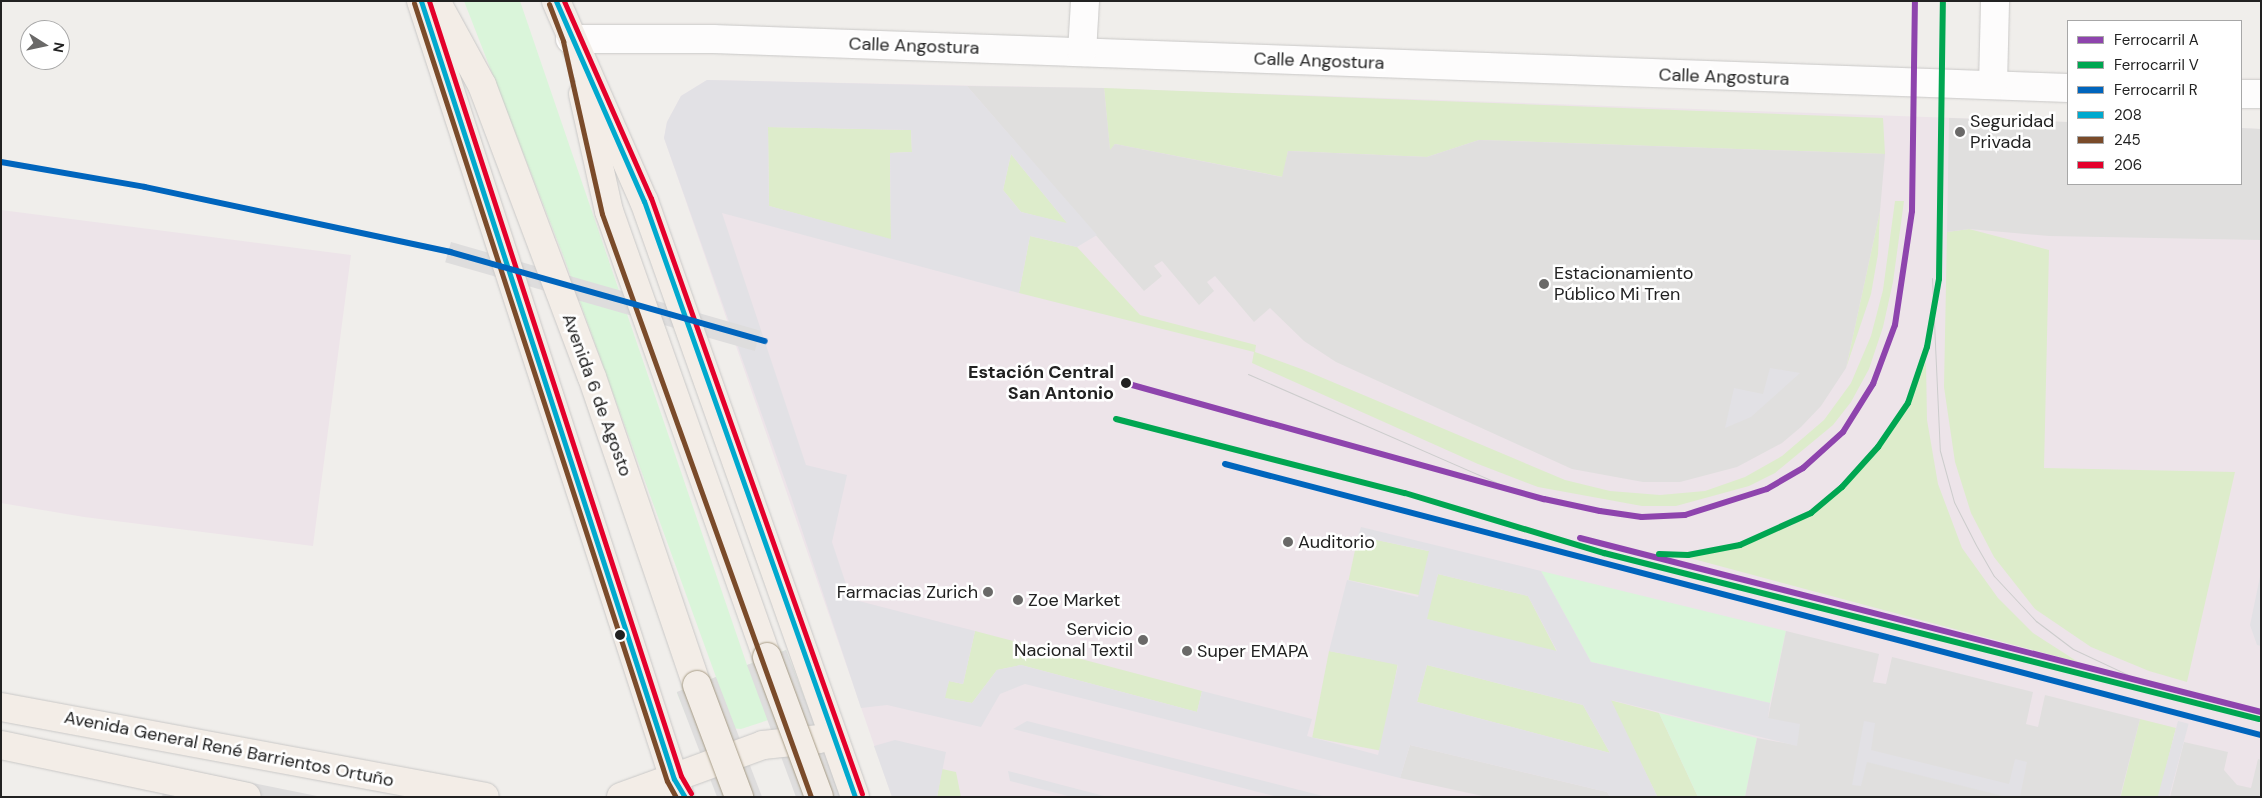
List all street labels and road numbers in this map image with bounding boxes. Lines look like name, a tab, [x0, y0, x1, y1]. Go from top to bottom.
street label: Calle Angostura	[848, 33, 980, 59]
street label: Calle Angostura	[1253, 48, 1385, 74]
street label: Calle Angostura	[1658, 64, 1790, 90]
street label: Avenida 6 de Agosto	[558, 311, 636, 479]
street label: Avenida General René Barrientos Ortuño	[62, 706, 396, 792]

